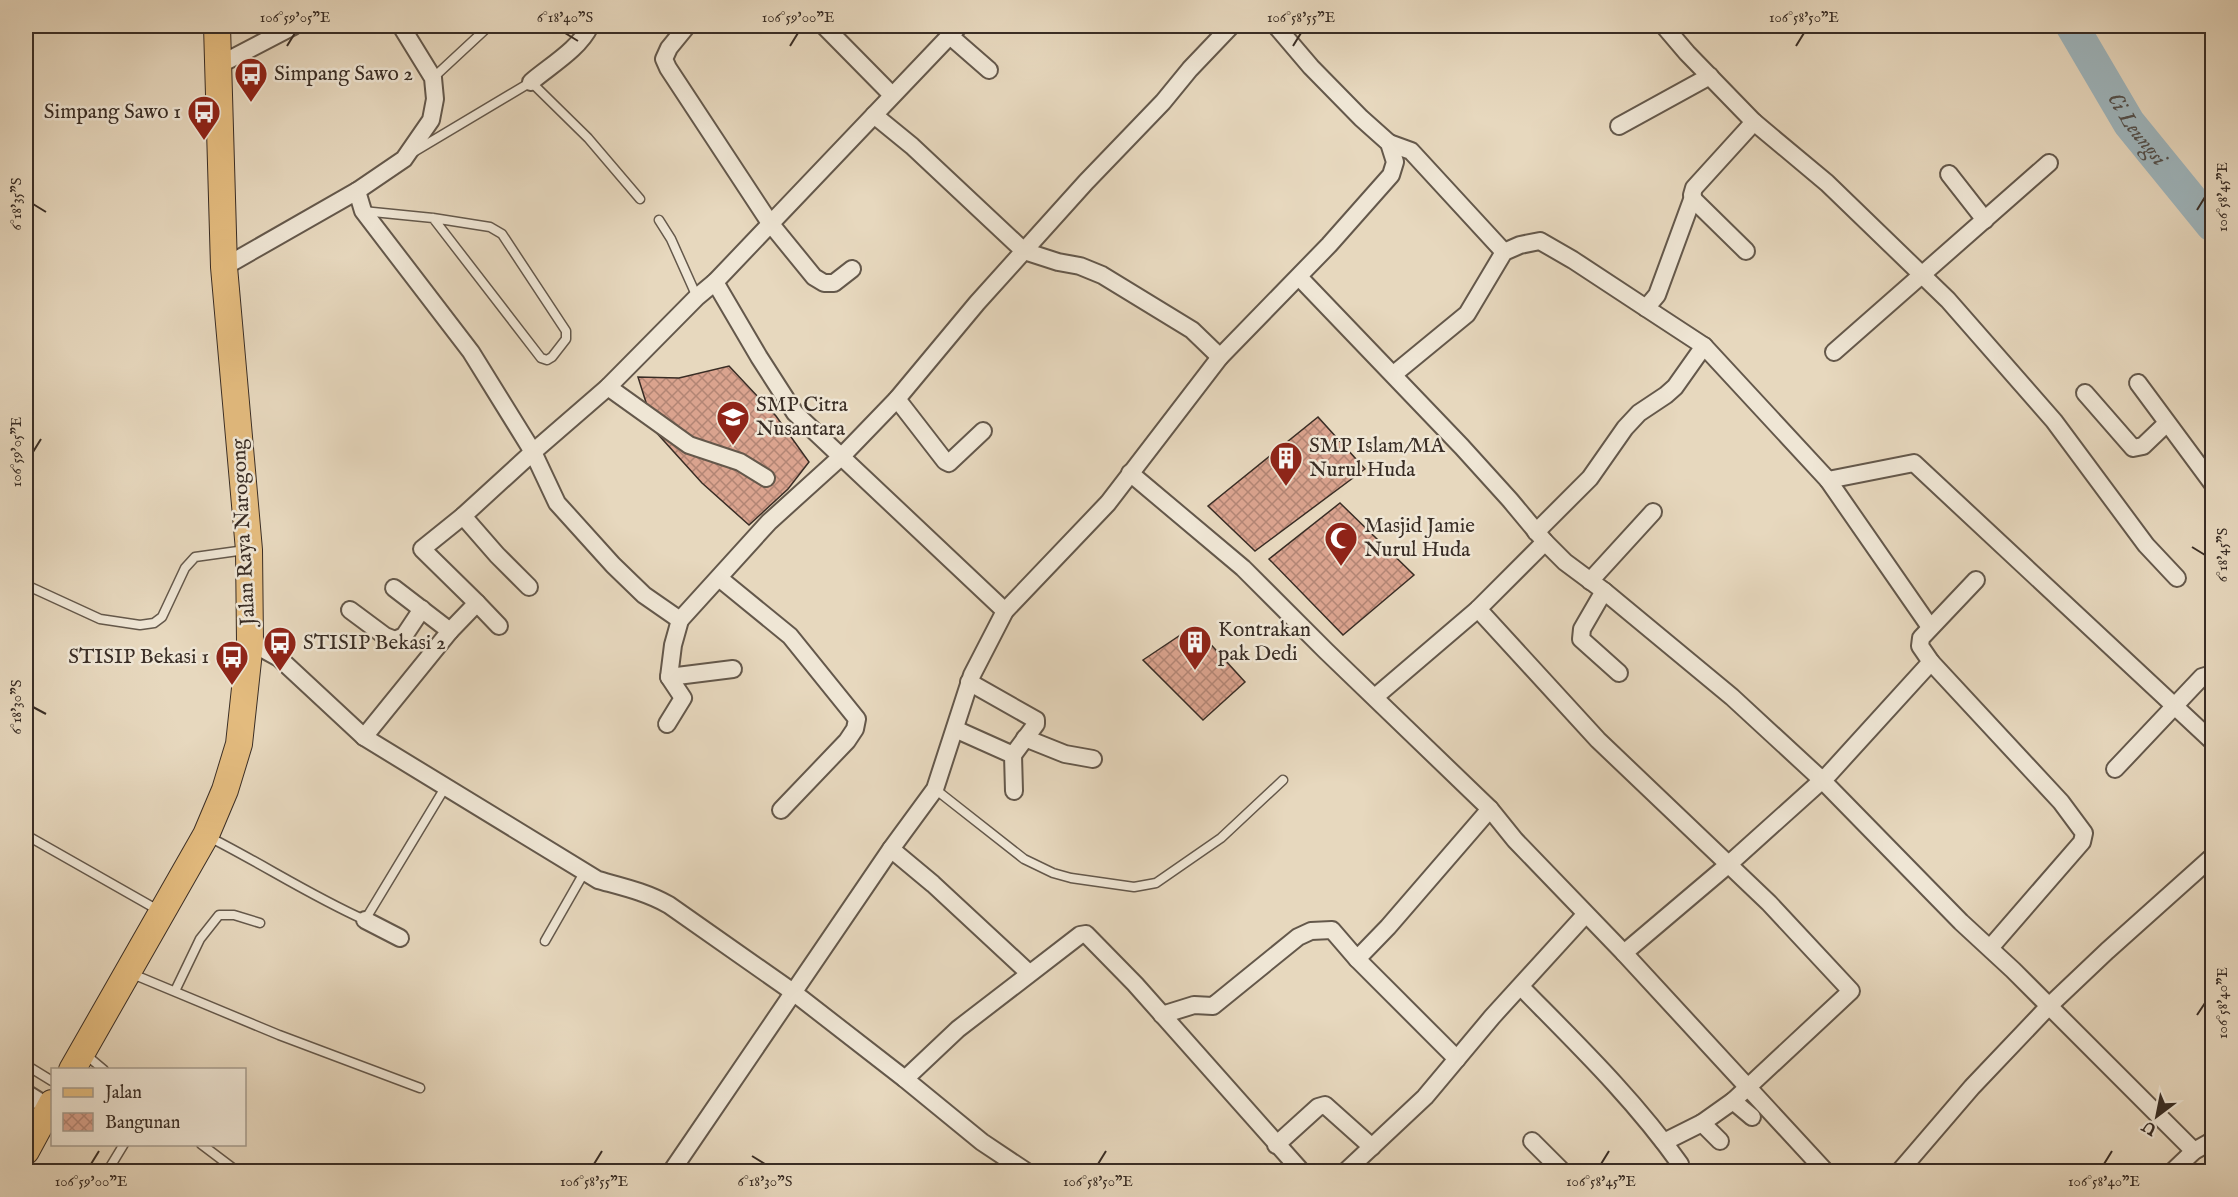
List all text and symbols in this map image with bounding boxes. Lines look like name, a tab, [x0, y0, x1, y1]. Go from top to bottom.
text: 106°59'05"E	[260, 8, 330, 27]
text: 6°18'40"S	[537, 8, 593, 27]
text: 106°59'00"E	[762, 8, 834, 27]
text: 106°58'55"E	[1267, 8, 1335, 27]
text: 106°58'50"E	[1769, 8, 1839, 27]
bus stop icon: Simpang Sawo 2	[233, 56, 269, 103]
place label: Simpang Sawo 2	[274, 61, 413, 88]
water label: Ci Leungsi	[2100, 88, 2174, 173]
bus stop icon: Simpang Sawo 1	[186, 94, 222, 141]
place label: Simpang Sawo 1	[44, 99, 181, 126]
text: 106°58'45"E	[2213, 162, 2232, 232]
text: 6°18'35"S	[7, 178, 26, 230]
place label: SMP Citra Nusantara	[756, 392, 849, 443]
school or university icon: SMP Citra Nusantara	[715, 399, 751, 446]
text: 106°59'05"E	[7, 417, 26, 487]
place label: SMP Islam/MA Nurul Huda	[1309, 433, 1446, 484]
street label: Jalan Raya Narogong	[226, 437, 262, 628]
building icon: SMP Islam/MA Nurul Huda	[1268, 440, 1304, 487]
place label: Masjid Jamie Nurul Huda	[1364, 513, 1475, 564]
mosque icon: Masjid Jamie Nurul Huda	[1323, 520, 1359, 567]
text: 6°18'45"S	[2213, 528, 2232, 582]
place label: Kontrakan pak Dedi	[1218, 617, 1311, 668]
building icon: Kontrakan pak Dedi	[1177, 624, 1213, 671]
bus stop icon: STISIP Bekasi 2	[262, 625, 298, 672]
place label: STISIP Bekasi 2	[303, 630, 446, 657]
bus stop icon: STISIP Bekasi 1	[214, 639, 250, 686]
place label: STISIP Bekasi 1	[68, 644, 209, 671]
text: 6°18'30"S	[7, 680, 26, 734]
text: 106°58'40"E	[2213, 967, 2232, 1039]
legend	[51, 1068, 246, 1146]
text: Jalan	[103, 1082, 142, 1105]
north arrow	[2127, 1086, 2187, 1146]
text: Bangunan	[105, 1112, 181, 1135]
text: U	[2139, 1115, 2162, 1140]
text: 106°59'00"E	[55, 1172, 127, 1191]
text: 106°58'55"E	[560, 1172, 628, 1191]
text: 6°18'30"S	[738, 1172, 792, 1191]
text: 106°58'50"E	[1063, 1172, 1133, 1191]
text: 106°58'45"E	[1566, 1172, 1636, 1191]
text: 106°58'40"E	[2068, 1172, 2140, 1191]

